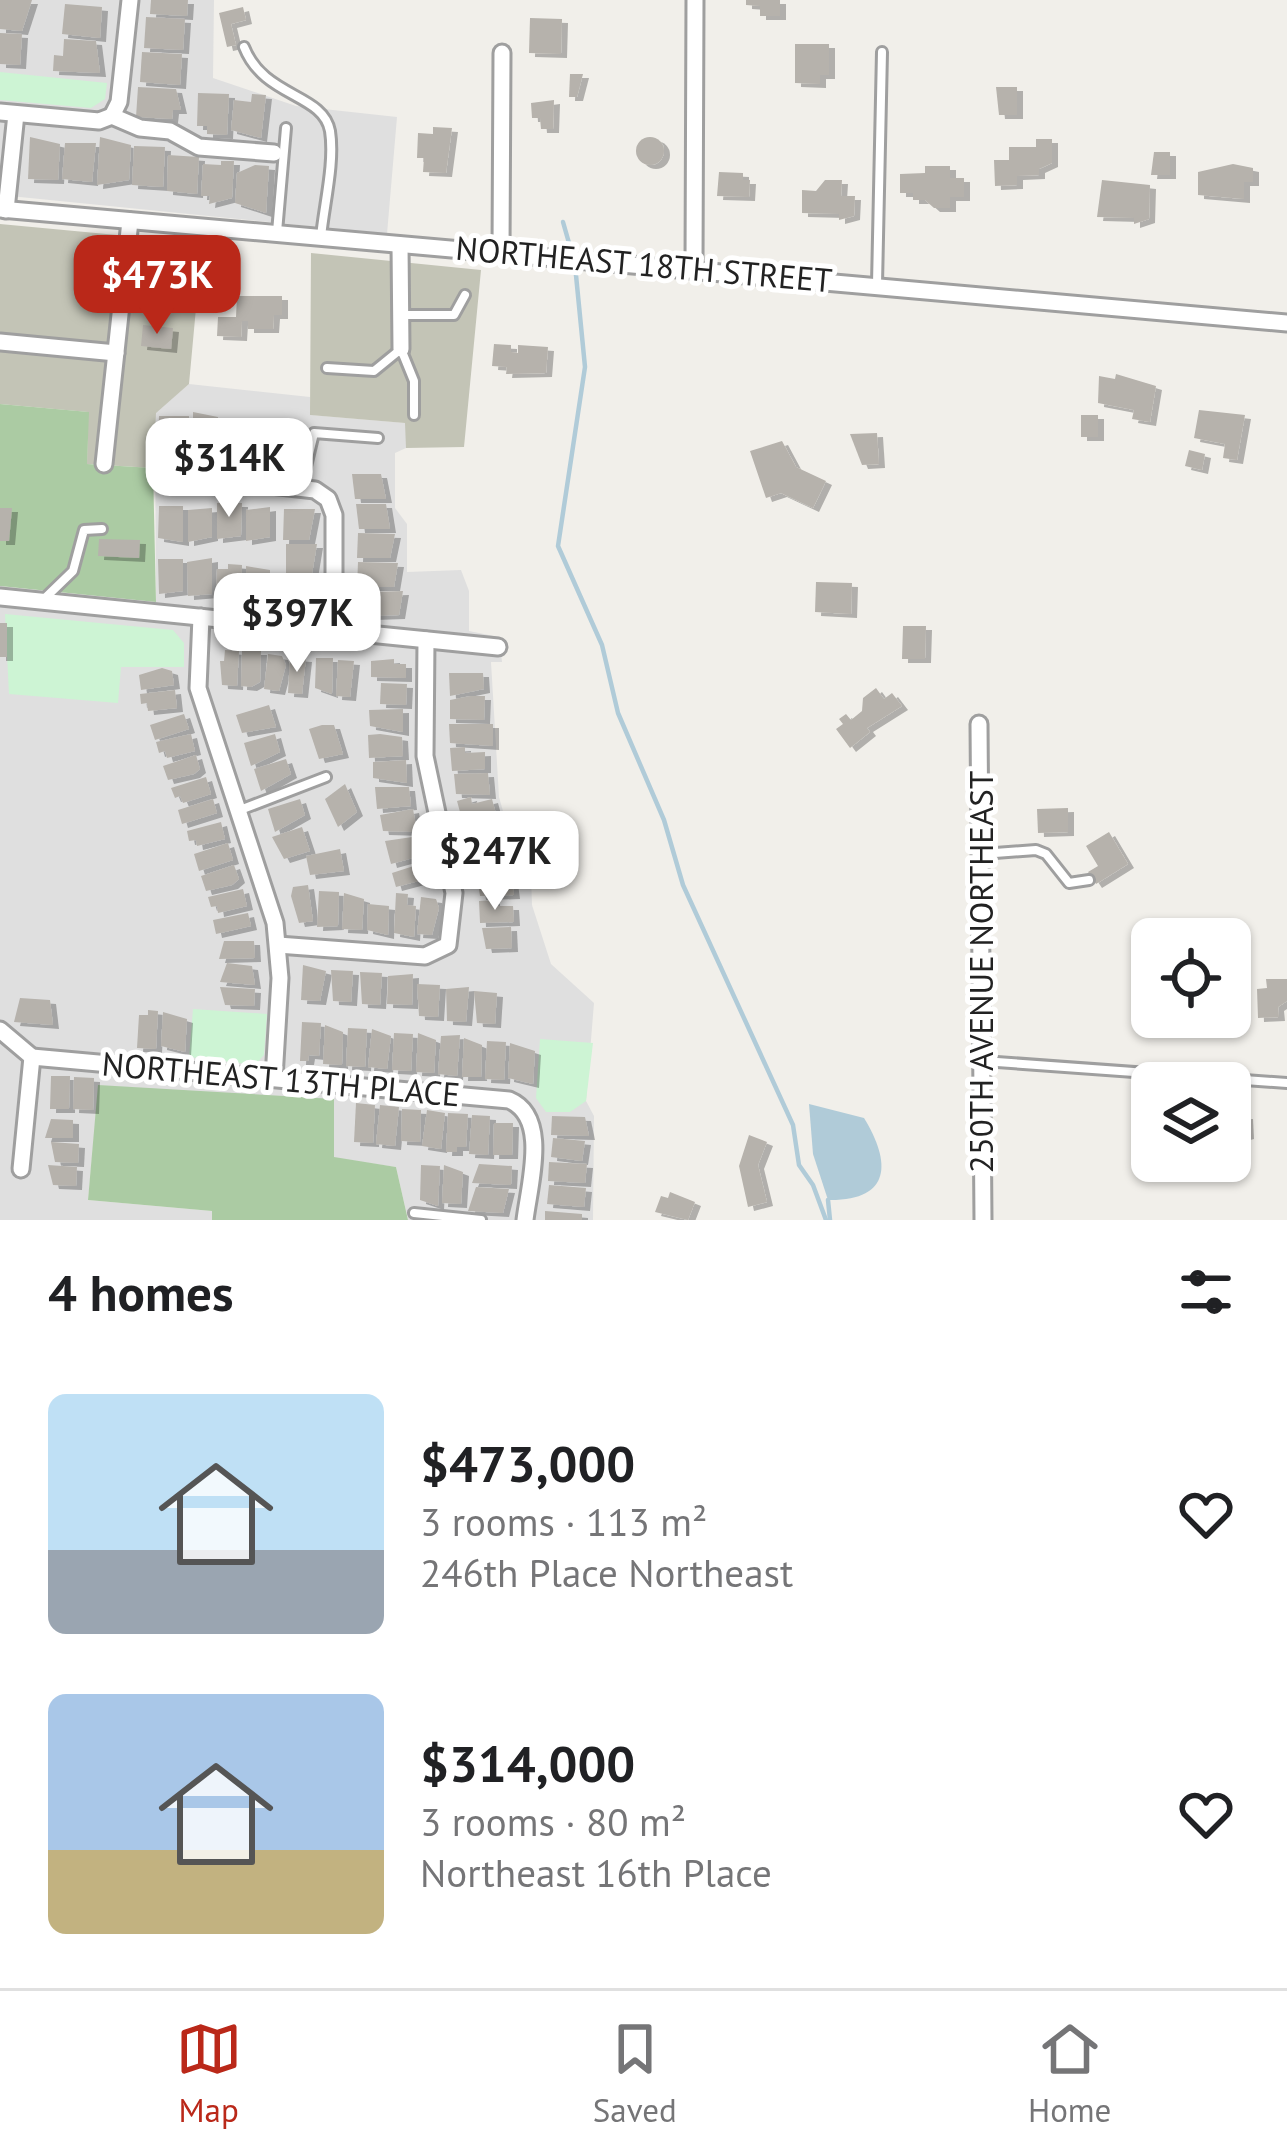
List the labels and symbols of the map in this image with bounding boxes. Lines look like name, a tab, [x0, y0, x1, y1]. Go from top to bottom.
street label: NORTHEAST 18TH STREET	[454, 226, 834, 301]
pin: $473K	[73, 235, 241, 337]
pin: $314K	[145, 418, 313, 520]
pin: $397K	[213, 573, 381, 675]
street label: 250TH AVENUE NORTHEAST	[959, 771, 1002, 1173]
pin: $247K	[411, 811, 579, 913]
street label: NORTHEAST 13TH PLACE	[100, 1041, 462, 1116]

